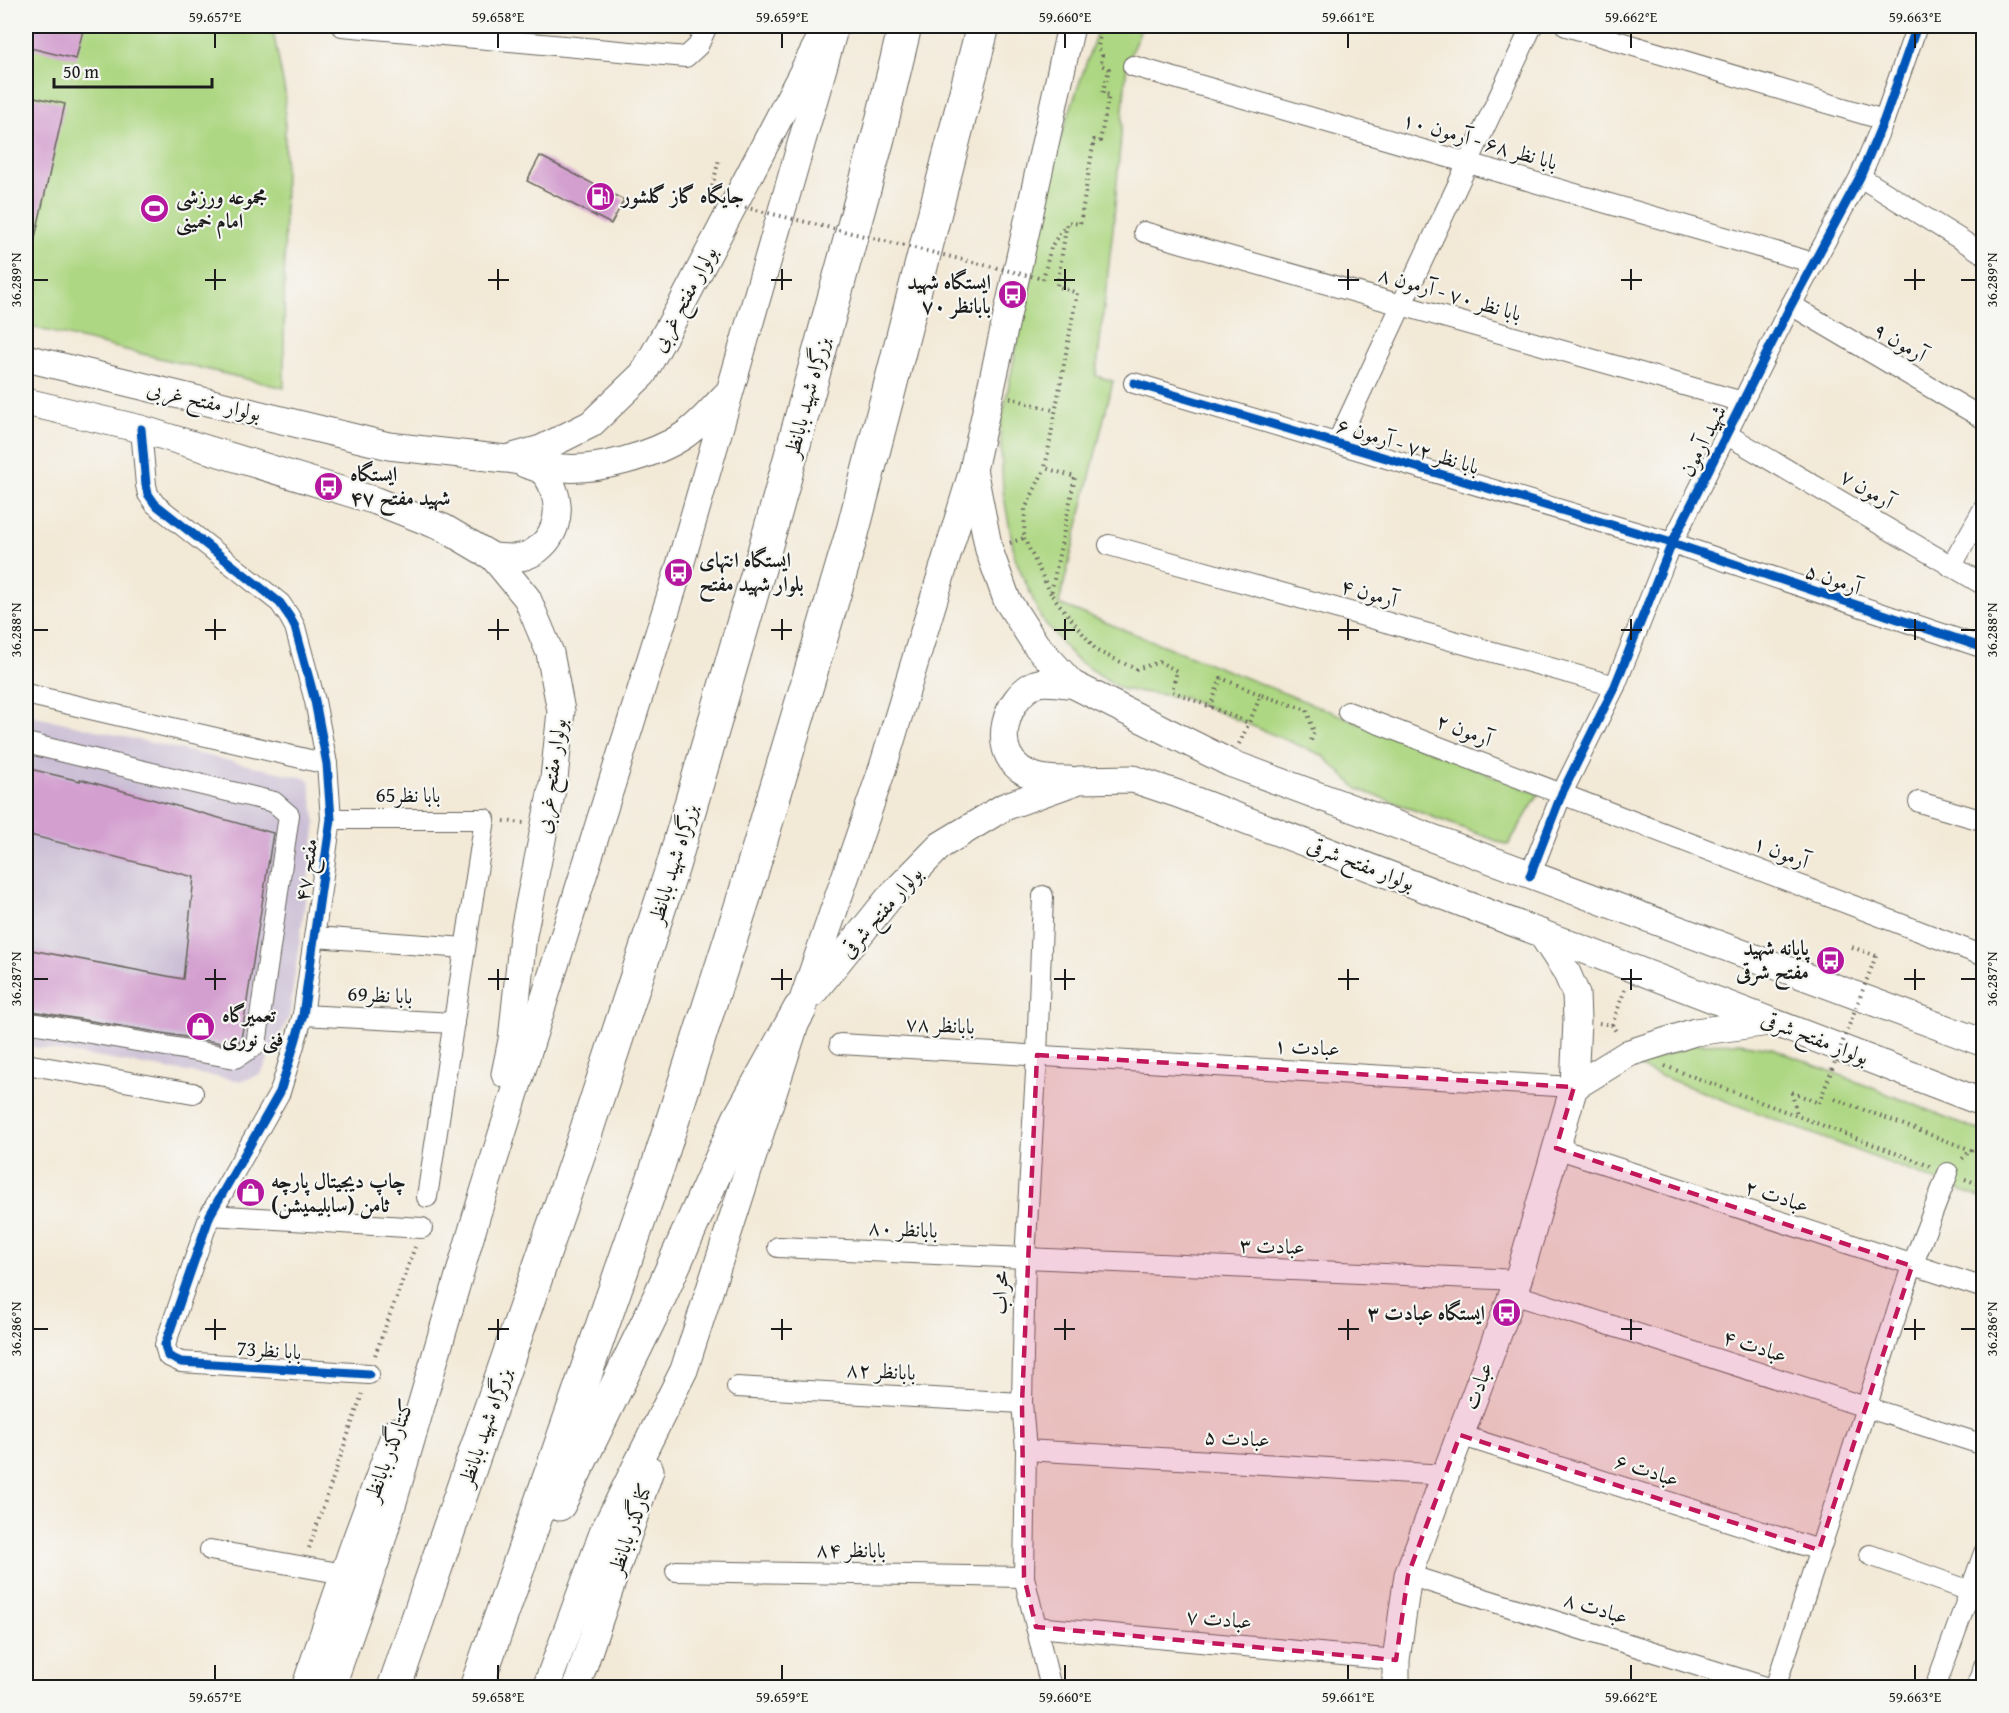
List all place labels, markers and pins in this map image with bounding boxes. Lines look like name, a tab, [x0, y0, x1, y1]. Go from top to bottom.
fuel station icon: جایگاه گاز گلشور	[585, 180, 617, 212]
place label: جایگاه گاز گلشور	[620, 180, 744, 211]
place label: مجموعه ورزشی امام خمینی	[176, 181, 267, 240]
sports icon: مجموعه ورزشی امام خمینی	[139, 193, 171, 225]
place label: ایستگاه شهید بابانظر ۷۰	[907, 266, 991, 321]
bus stop icon: ایستگاه شهید بابانظر ۷۰	[996, 278, 1028, 310]
place label: ایستگاه شهید مفتح ۴۷	[350, 458, 450, 517]
bus stop icon: ایستگاه شهید مفتح ۴۷	[313, 470, 345, 502]
place label: ایستگاه انتهای بلوار شهید مفتح	[699, 544, 804, 603]
bus stop icon: ایستگاه انتهای بلوار شهید مفتح	[662, 556, 694, 588]
place label: پایانه شهید مفتح شرقی	[1735, 932, 1811, 991]
bus stop icon: پایانه شهید مفتح شرقی	[1814, 944, 1846, 976]
place label: تعمیرگاه فنی نوری	[222, 999, 284, 1054]
shop icon: تعمیرگاه فنی نوری	[185, 1011, 217, 1043]
place label: چاپ دیجیتال پارچه ثامن (سابلیمیشن)	[271, 1165, 406, 1220]
shop icon: چاپ دیجیتال پارچه ثامن (سابلیمیشن)	[234, 1177, 266, 1209]
place label: ایستگاه عبادت ۳	[1367, 1297, 1485, 1328]
bus stop icon: ایستگاه عبادت ۳	[1490, 1297, 1522, 1329]

